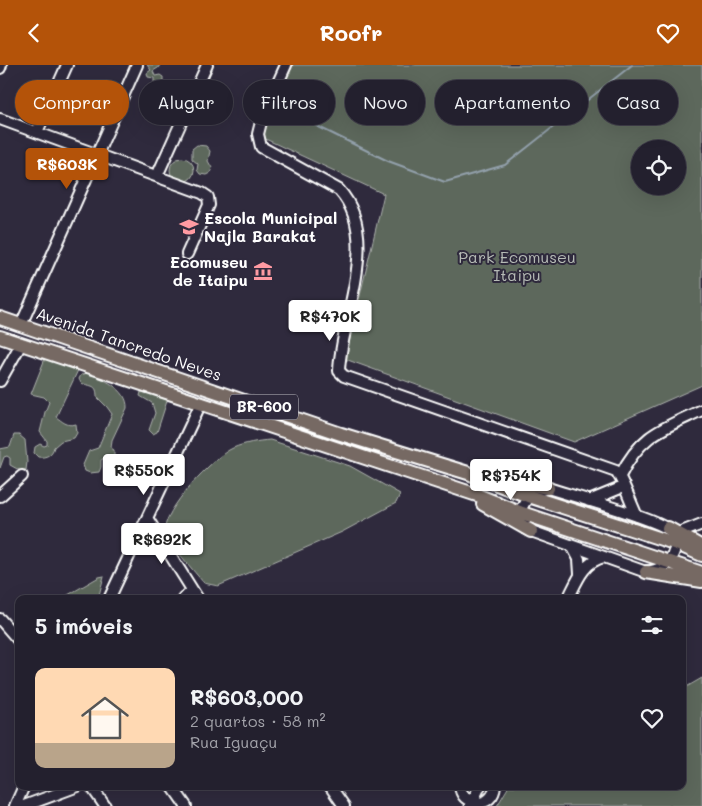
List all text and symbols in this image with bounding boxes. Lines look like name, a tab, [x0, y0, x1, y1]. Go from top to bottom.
text: Roofr	[320, 18, 382, 47]
icon: back	[20, 19, 48, 47]
icon: heart	[654, 19, 682, 47]
chip: Comprar	[15, 80, 129, 125]
chip: Alugar	[139, 80, 233, 125]
chip: Filtros	[243, 80, 335, 125]
chip: Novo	[345, 80, 425, 125]
chip: Apartamento	[435, 80, 588, 125]
chip: Casa	[598, 80, 678, 125]
map controls	[631, 140, 686, 195]
button: locate	[631, 140, 686, 195]
pin: R$603K	[26, 147, 108, 190]
text: R$603K	[36, 153, 98, 174]
place label: Escola Municipal Najla Barakat	[204, 207, 337, 246]
school or university icon: Escola Municipal Najla Barakat	[178, 216, 200, 238]
park label: Park Ecomuseu Itaipu	[458, 246, 576, 285]
place label: Ecomuseu de Itaipu	[170, 251, 248, 290]
museum icon: Ecomuseu de Itaipu	[252, 260, 274, 282]
pin: R$470K	[289, 299, 371, 342]
street label: Avenida Tancredo Neves	[34, 302, 225, 385]
text: R$470K	[300, 305, 360, 326]
road number: BR-600	[230, 395, 298, 419]
pin: R$550K	[103, 453, 185, 496]
text: R$550K	[114, 459, 174, 480]
pin: R$754K	[470, 459, 552, 501]
text: R$754K	[481, 464, 541, 485]
pin: R$692K	[121, 523, 203, 565]
text: R$692K	[132, 528, 192, 549]
icon: filters	[638, 611, 666, 639]
text: 5 imóveis	[35, 612, 133, 639]
text: R$603,000	[190, 683, 303, 710]
icon: home	[75, 688, 135, 748]
icon: heart	[638, 704, 666, 732]
text: 2 quartos · 58 m²	[190, 710, 326, 731]
text: Rua Iguaçu	[190, 731, 277, 752]

